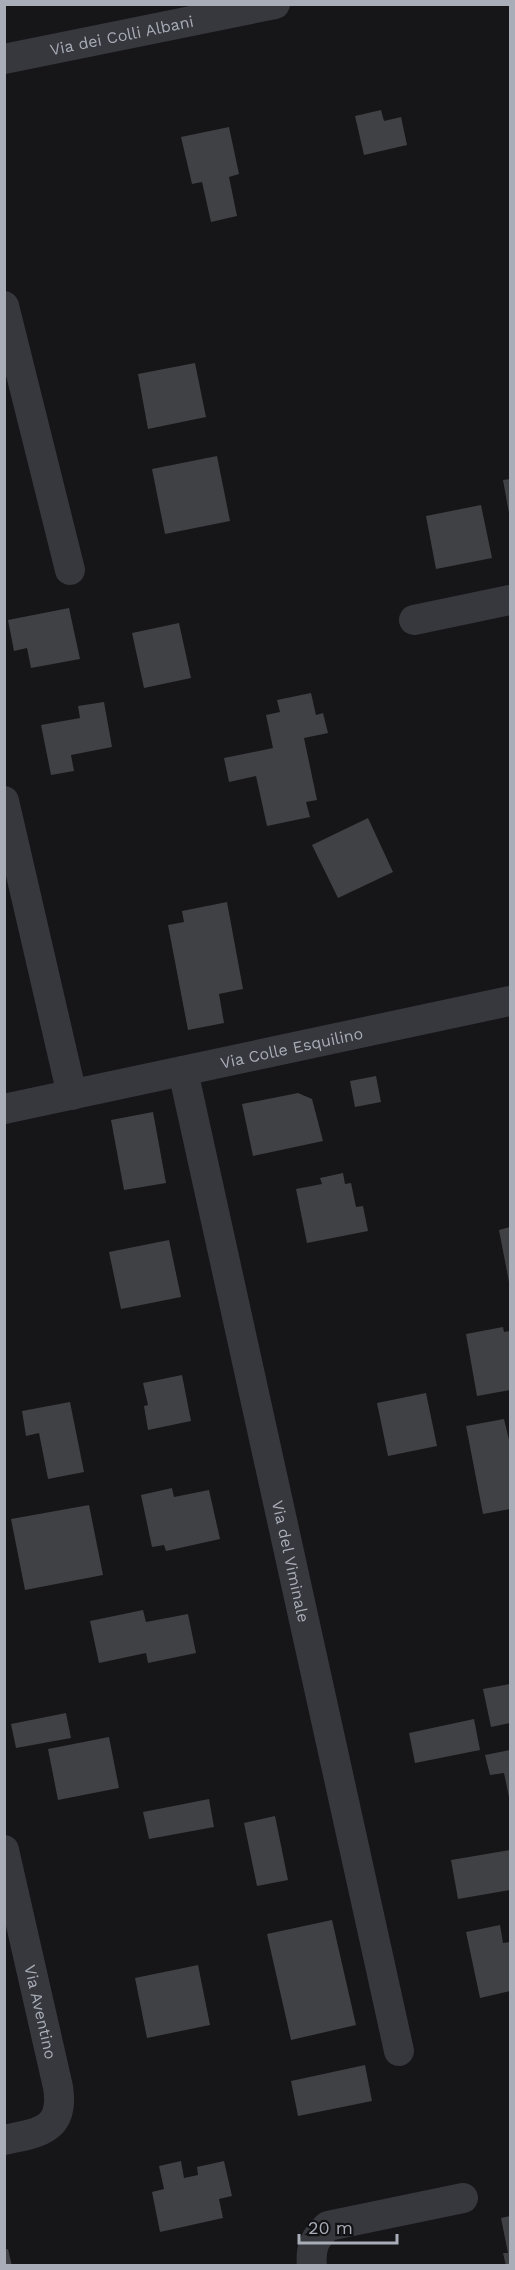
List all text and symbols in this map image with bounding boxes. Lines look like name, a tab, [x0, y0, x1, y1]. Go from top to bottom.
street label: Via dei Colli Albani	[48, 11, 195, 59]
street label: Via Colle Esquilino	[218, 1023, 365, 1072]
street label: Via del Viminale	[268, 1498, 314, 1624]
street label: Via Aventino	[21, 1963, 61, 2061]
scale bar	[299, 2207, 396, 2245]
text: 20 m	[308, 2217, 353, 2238]

